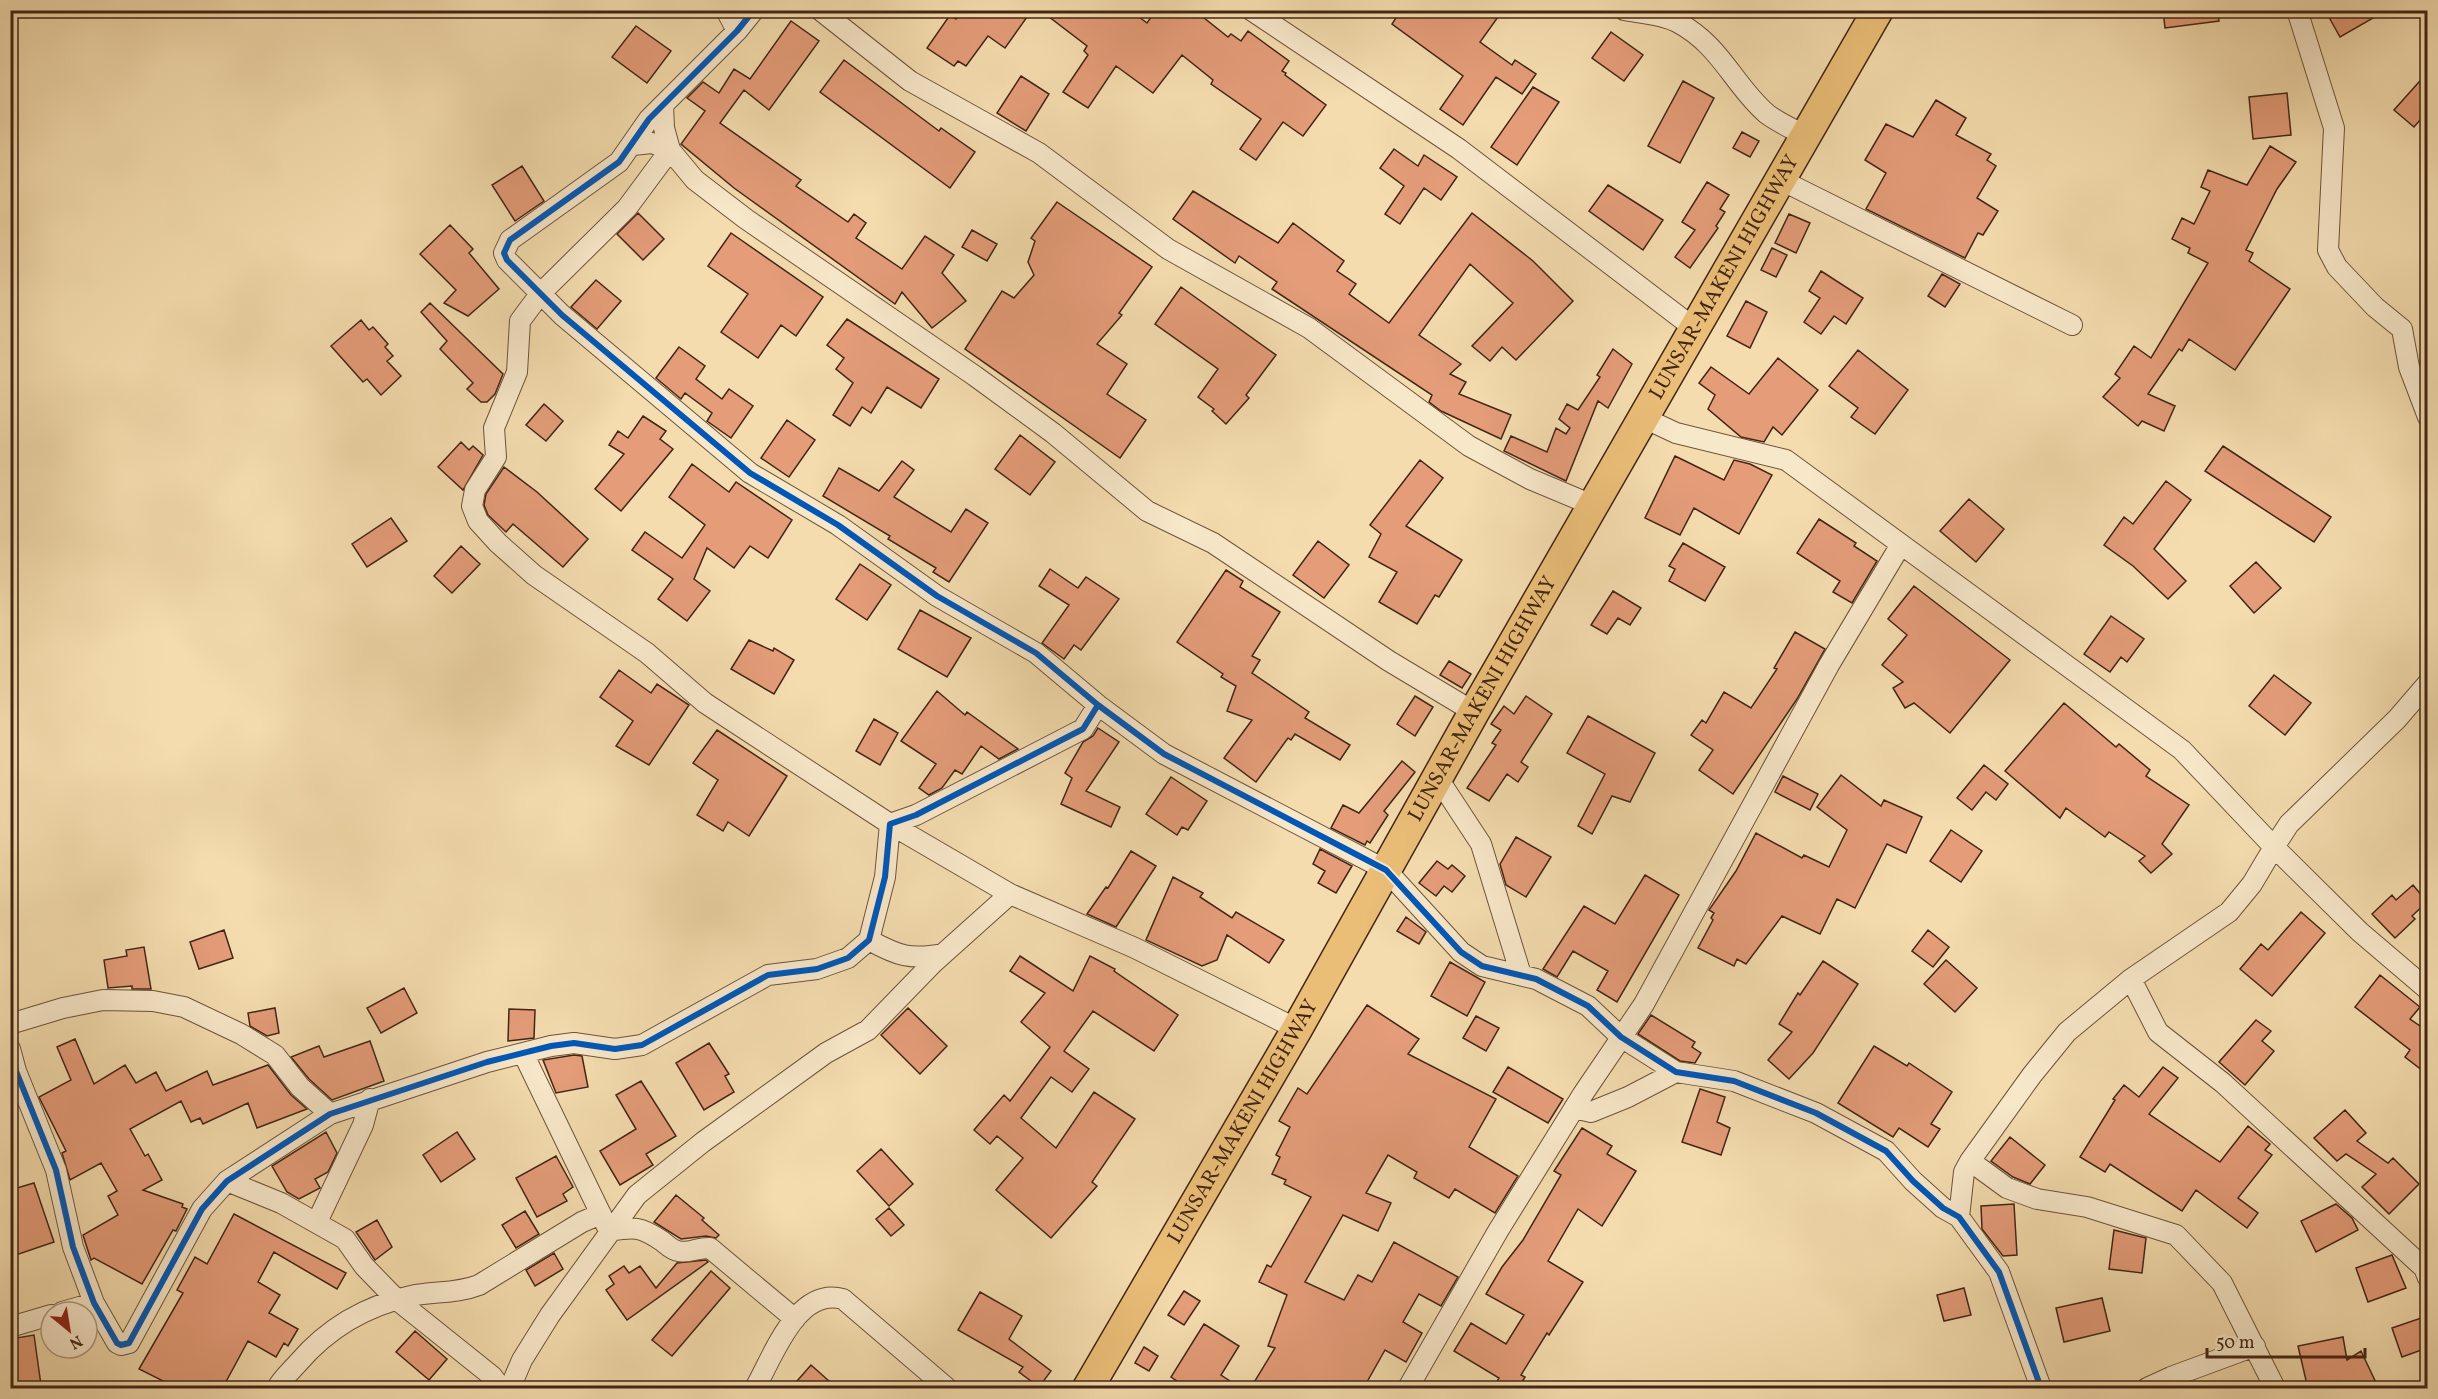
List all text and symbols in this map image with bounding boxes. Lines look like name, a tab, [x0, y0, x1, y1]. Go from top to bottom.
street label: LUNSAR-MAKENI HIGHWAY	[1642, 150, 1806, 405]
street label: LUNSAR-MAKENI HIGHWAY	[1401, 571, 1564, 827]
street label: LUNSAR-MAKENI HIGHWAY	[1160, 994, 1325, 1249]
north arrow	[39, 1300, 99, 1360]
scale bar	[2207, 1321, 2364, 1359]
text: N	[65, 1329, 86, 1354]
text: 50 m	[2216, 1331, 2255, 1356]

